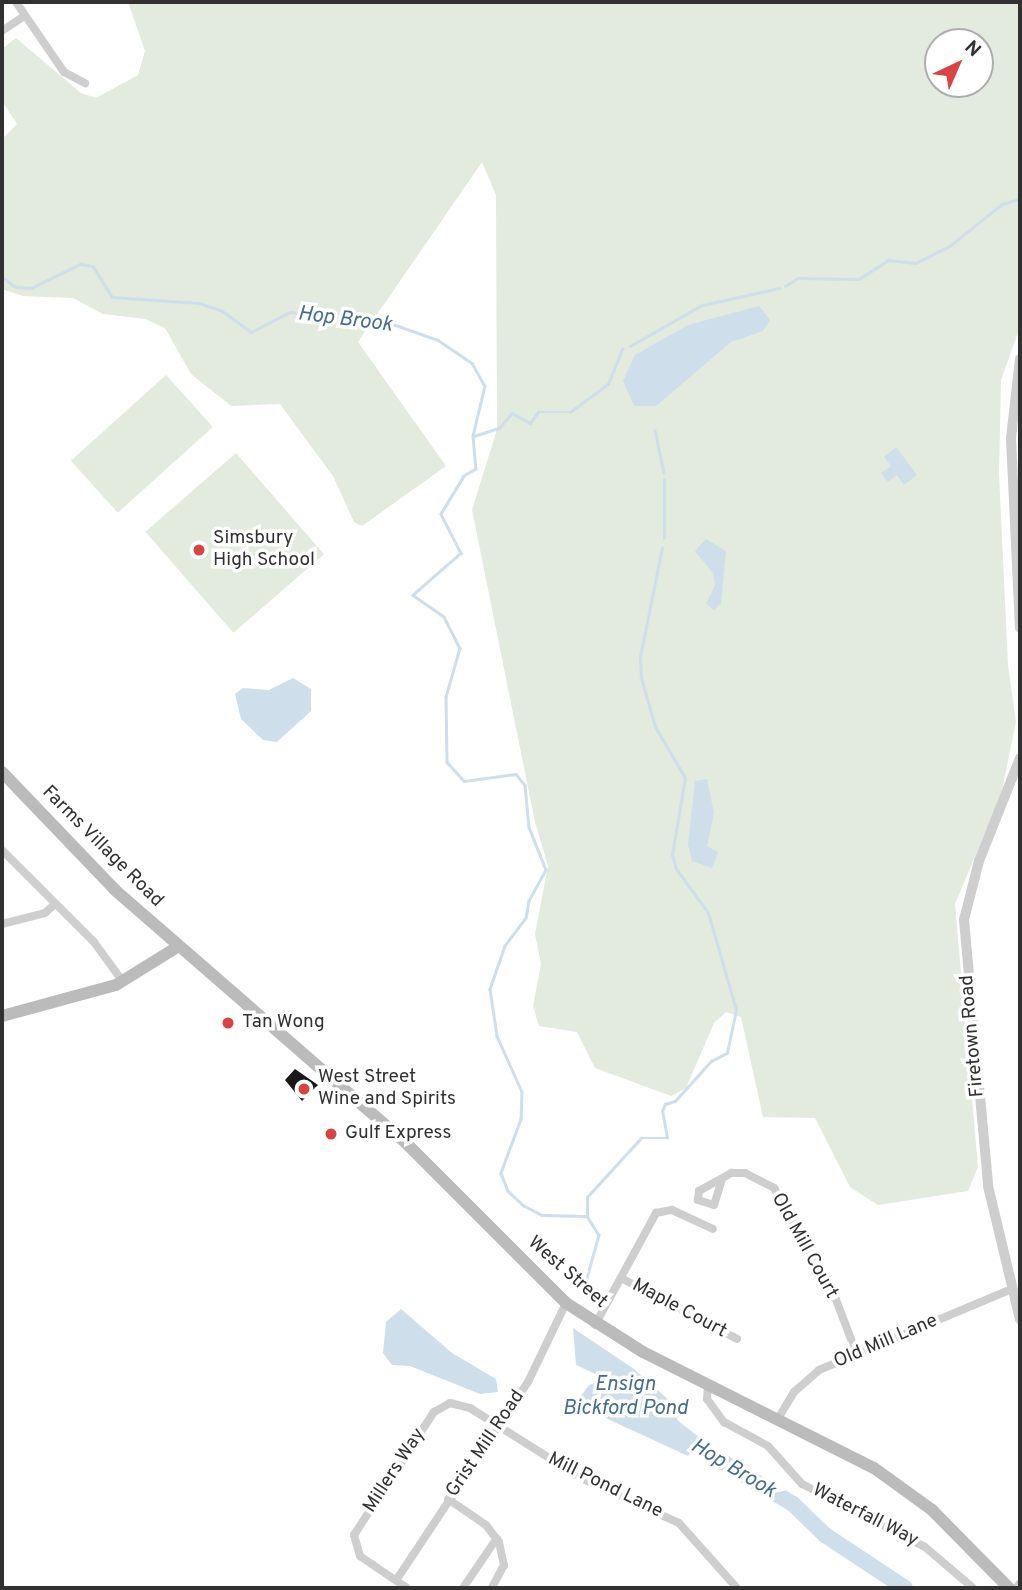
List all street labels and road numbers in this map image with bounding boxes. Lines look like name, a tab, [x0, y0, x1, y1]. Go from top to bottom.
street label: Farms Village Road	[36, 781, 168, 913]
street label: Firetown Road	[956, 974, 990, 1098]
street label: Old Mill Court	[766, 1189, 842, 1303]
street label: West Street	[522, 1232, 612, 1314]
street label: Maple Court	[628, 1275, 730, 1343]
street label: Old Mill Lane	[831, 1310, 941, 1374]
street label: Grist Mill Road	[442, 1386, 530, 1502]
street label: Millers Way	[359, 1424, 431, 1518]
street label: Mill Pond Lane	[544, 1448, 666, 1524]
street label: Waterfall Way	[808, 1479, 922, 1553]

